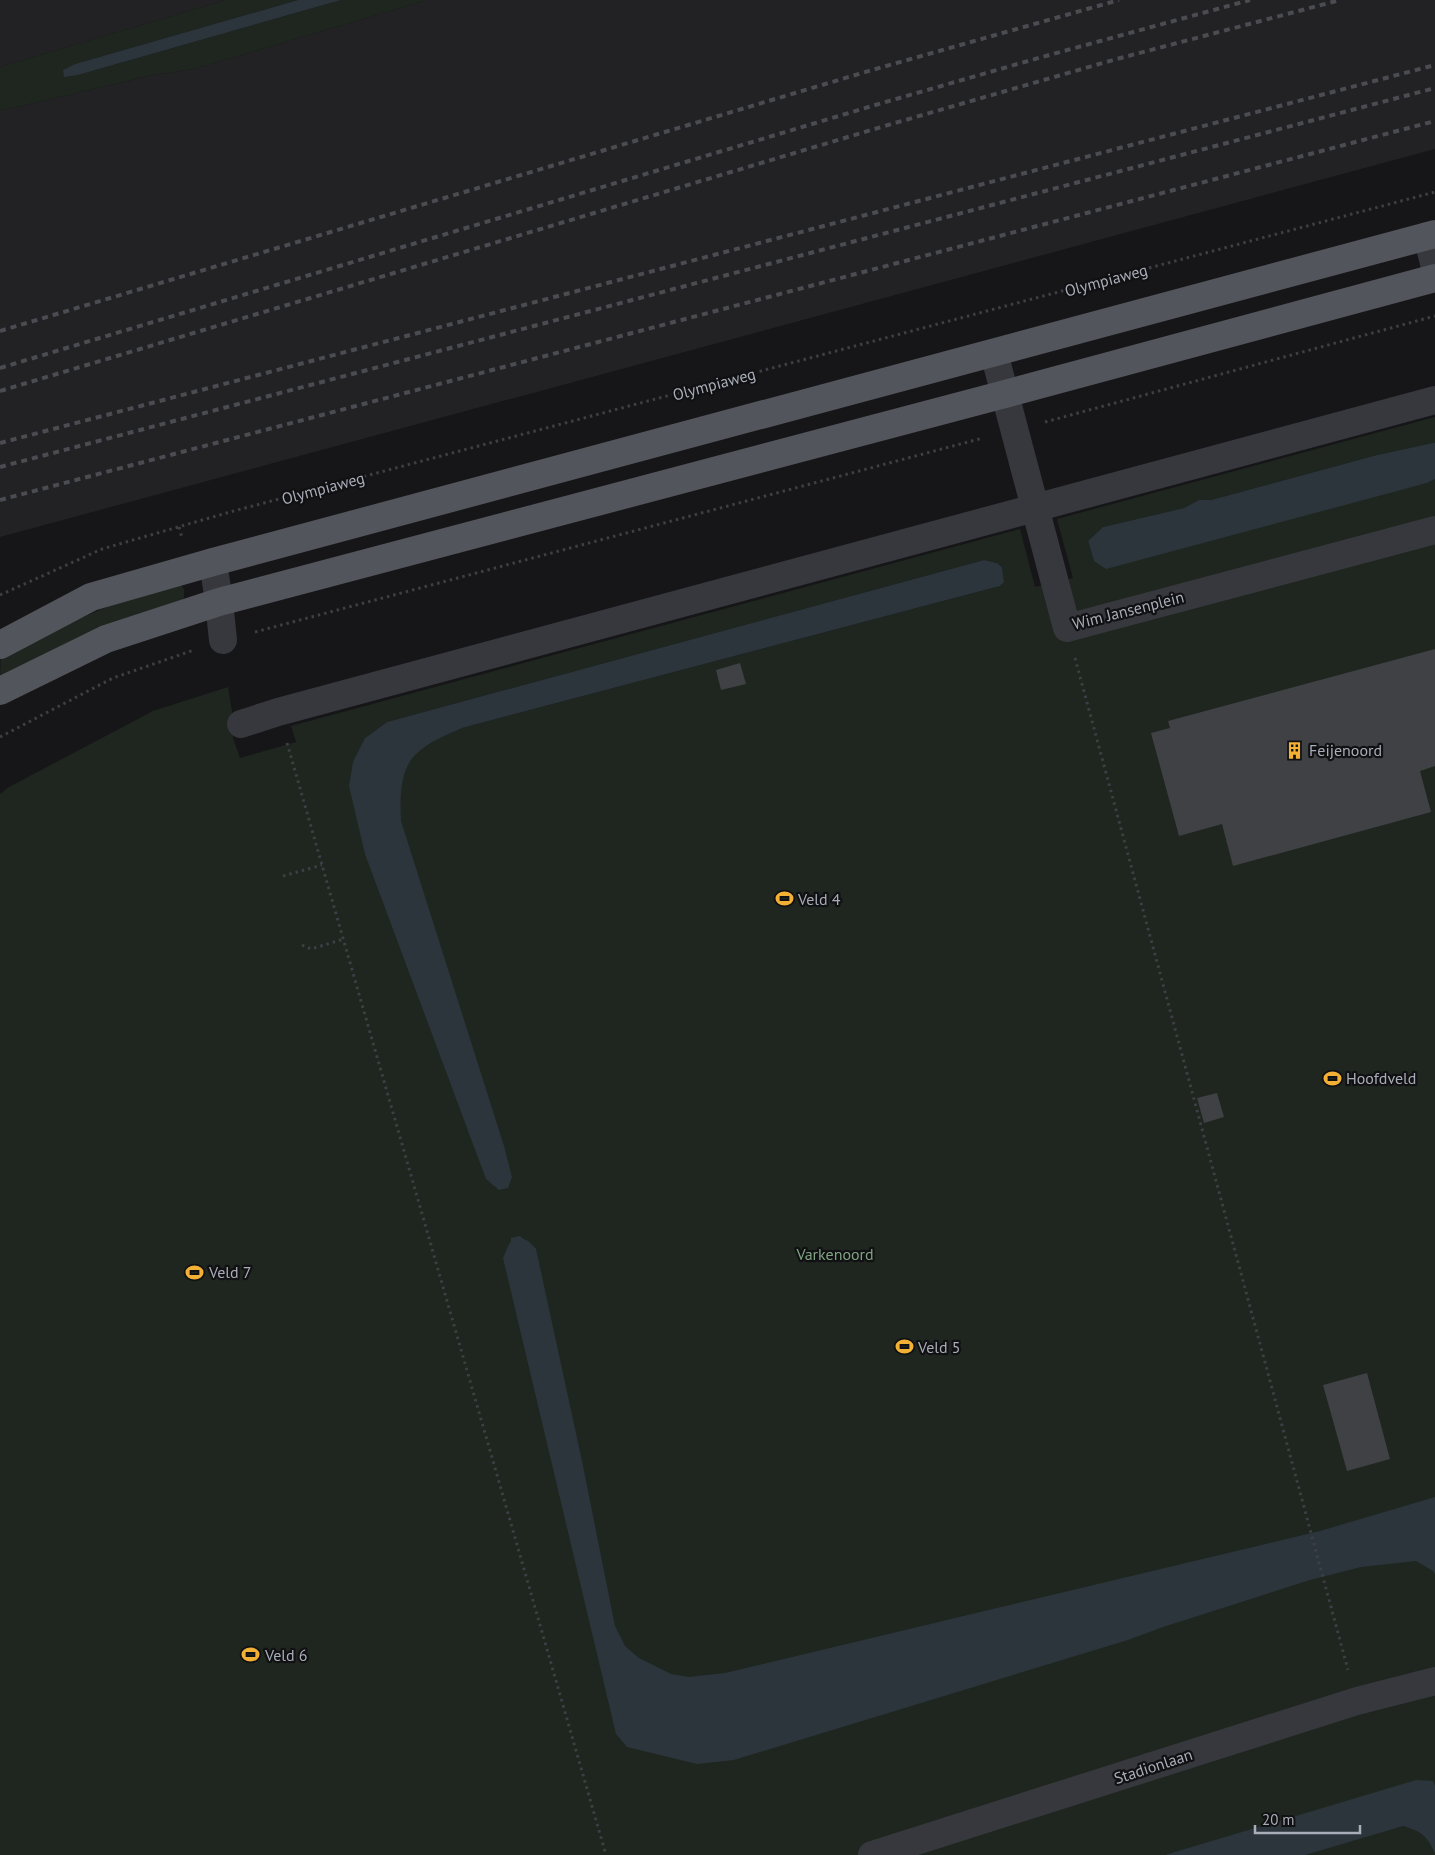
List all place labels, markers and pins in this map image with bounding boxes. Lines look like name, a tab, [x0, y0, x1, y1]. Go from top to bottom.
building icon: Feijenoord	[1285, 740, 1305, 760]
place label: Feijenoord	[1309, 740, 1382, 760]
sports icon: Veld 4	[774, 889, 794, 909]
place label: Veld 4	[797, 889, 841, 909]
sports icon: Hoofdveld	[1322, 1068, 1342, 1088]
place label: Hoofdveld	[1346, 1068, 1416, 1088]
sports icon: Veld 7	[185, 1262, 205, 1282]
place label: Veld 7	[208, 1262, 252, 1282]
sports icon: Veld 5	[894, 1337, 914, 1357]
place label: Veld 5	[917, 1337, 961, 1357]
sports icon: Veld 6	[241, 1645, 261, 1665]
place label: Veld 6	[264, 1645, 308, 1665]

